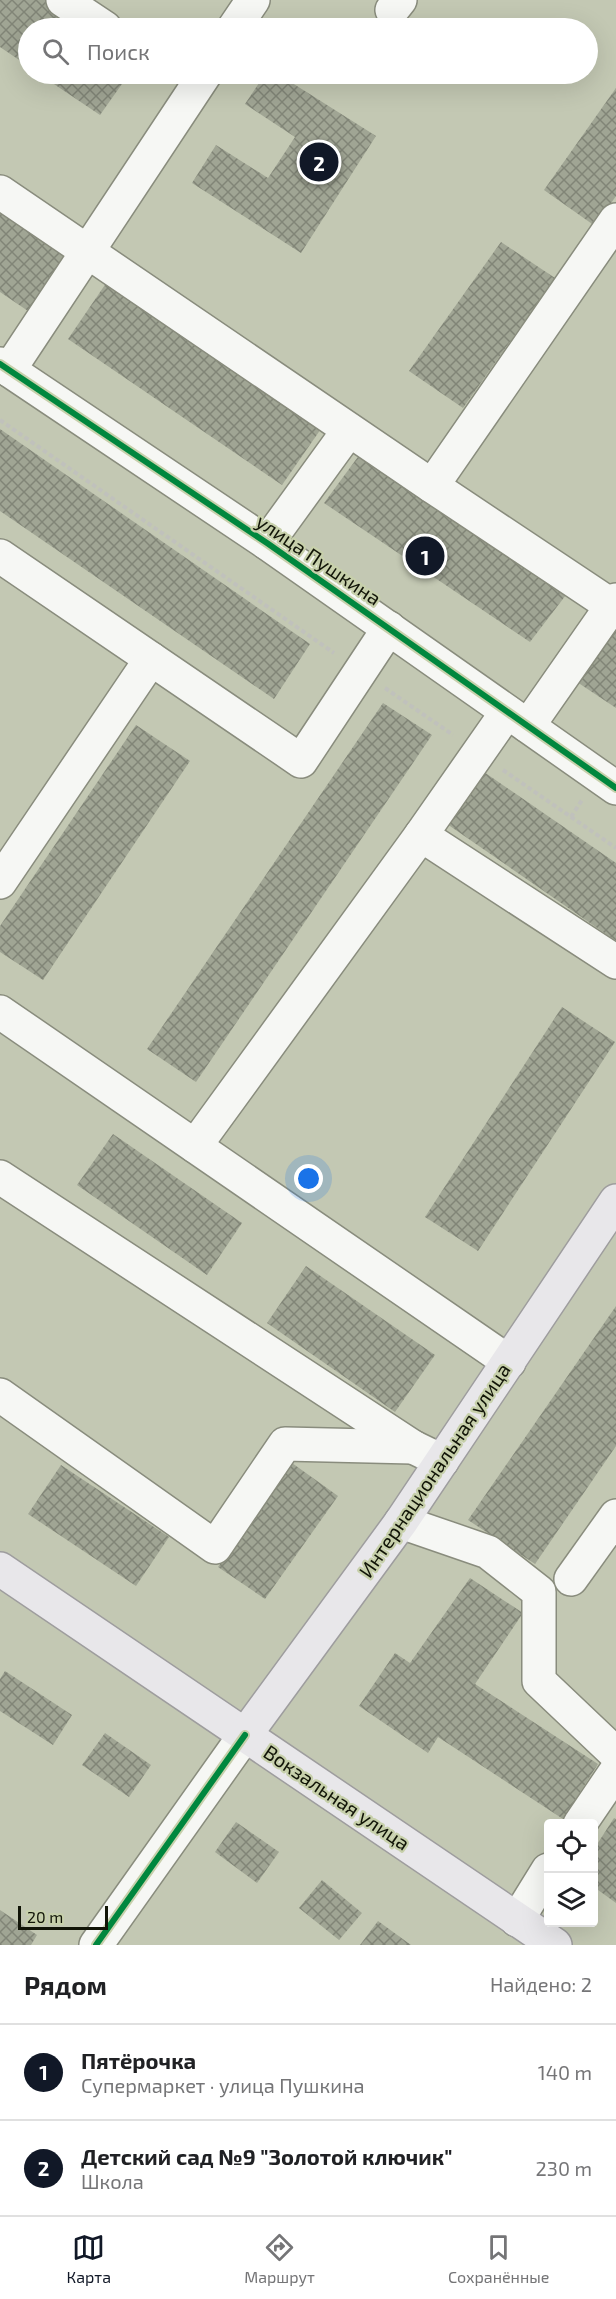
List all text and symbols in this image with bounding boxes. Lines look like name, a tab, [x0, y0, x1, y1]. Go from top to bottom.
search box	[18, 18, 598, 84]
icon: search	[39, 35, 72, 68]
text: Поиск	[87, 38, 150, 64]
pin: 2	[300, 140, 338, 184]
street label: улица Пушкина	[251, 508, 386, 610]
pin: 1	[406, 534, 444, 578]
your location	[294, 1164, 323, 1193]
street label: Интернациональная улица	[353, 1358, 516, 1582]
street label: Вокзальная улица	[259, 1739, 415, 1856]
map controls	[544, 1819, 598, 1927]
button: locate	[544, 1819, 598, 1873]
button: layers	[544, 1873, 598, 1927]
scale bar	[18, 1903, 108, 1930]
text: 20 m	[27, 1907, 63, 1926]
text: Рядом	[24, 1969, 107, 2000]
text: Найдено: 2	[490, 1972, 592, 1996]
text: Пятёрочка	[81, 2047, 196, 2073]
text: 1	[39, 2060, 48, 2084]
text: 140 m	[538, 2060, 592, 2084]
text: Супермаркет · улица Пушкина	[81, 2073, 365, 2097]
text: Детский сад №9 "Золотой ключик"	[81, 2143, 452, 2169]
text: 2	[38, 2156, 49, 2180]
text: 230 m	[536, 2156, 592, 2180]
text: Школа	[81, 2169, 144, 2193]
tab: Карта	[67, 2231, 111, 2286]
tab: Маршрут	[244, 2231, 315, 2286]
tab: Сохранённые	[448, 2231, 549, 2286]

